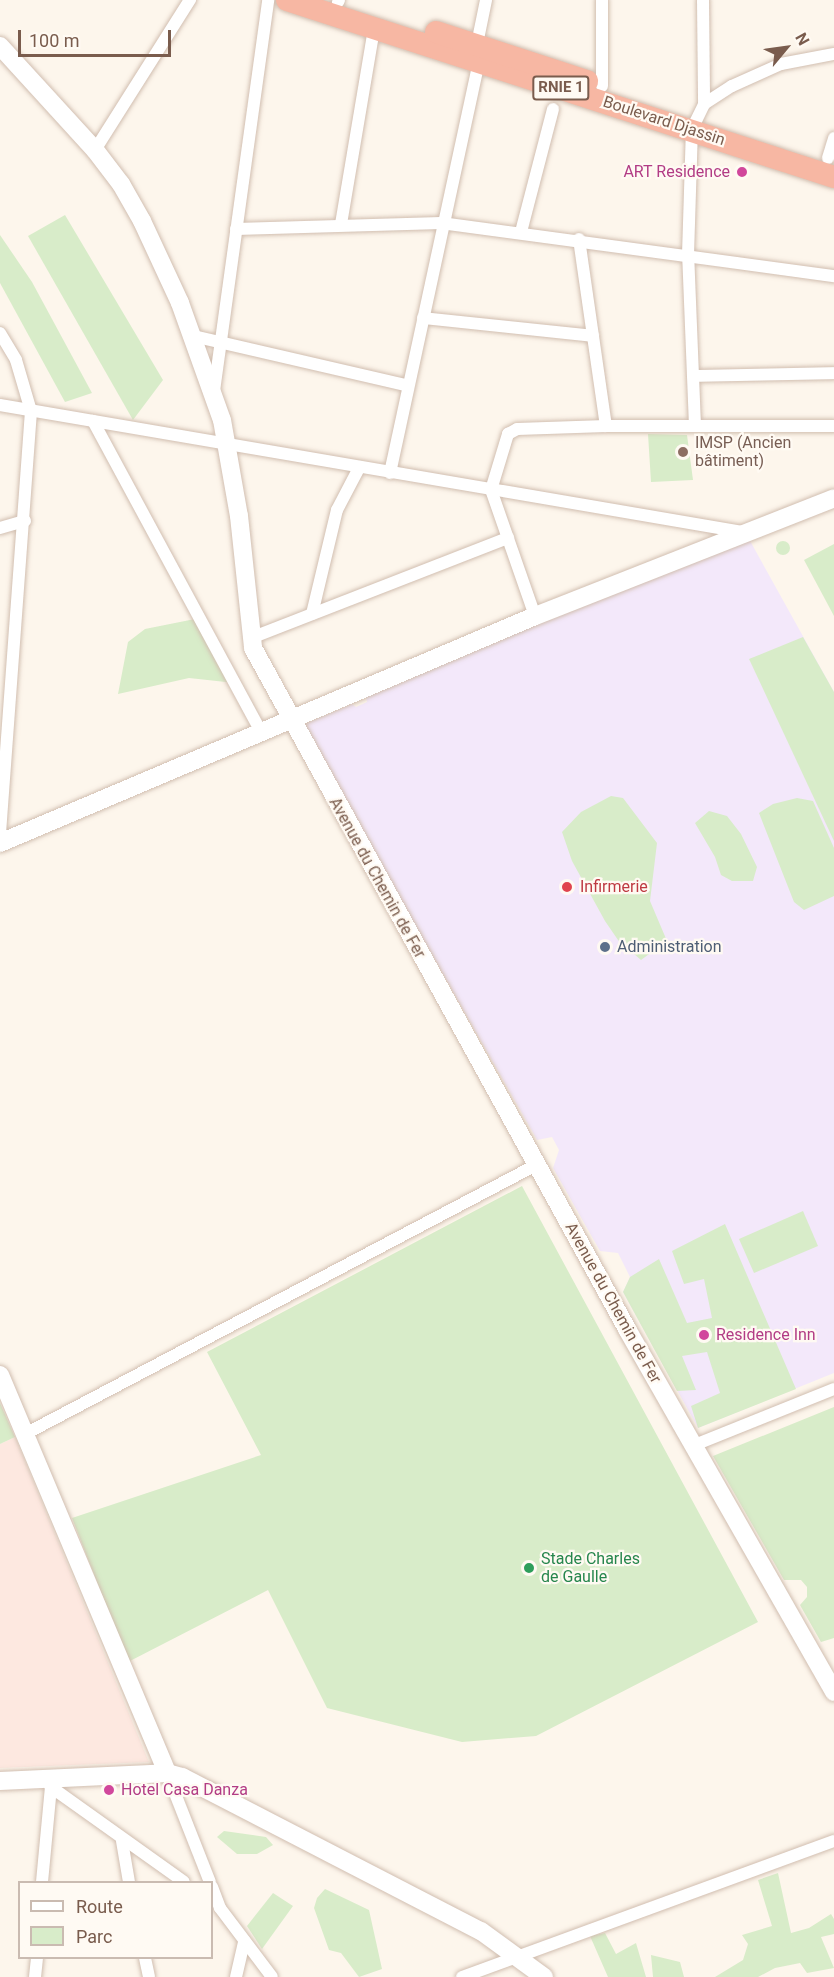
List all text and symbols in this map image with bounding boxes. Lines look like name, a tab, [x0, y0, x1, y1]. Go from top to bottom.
scale bar	[21, 18, 174, 56]
north arrow	[756, 18, 816, 78]
text: N	[791, 29, 813, 49]
text: 100 m	[29, 30, 80, 51]
road number: RNIE 1	[531, 76, 591, 100]
street label: Boulevard Djassin	[601, 92, 727, 150]
place label: ART Residence	[623, 162, 730, 182]
marker: ART Residence	[735, 165, 749, 179]
place label: IMSP (Ancien bâtiment)	[695, 433, 791, 471]
marker: IMSP (Ancien bâtiment)	[676, 445, 690, 459]
street label: Avenue du Chemin de Fer	[325, 794, 429, 962]
place label: Infirmerie	[580, 877, 648, 897]
marker: Infirmerie	[558, 878, 576, 896]
place label: Administration	[617, 937, 722, 957]
marker: Administration	[598, 940, 612, 954]
street label: Avenue du Chemin de Fer	[561, 1219, 665, 1387]
place label: Residence Inn	[716, 1325, 816, 1345]
marker: Residence Inn	[697, 1328, 711, 1342]
place label: Stade Charles de Gaulle	[541, 1549, 640, 1587]
marker: Stade Charles de Gaulle	[522, 1561, 536, 1575]
place label: Hotel Casa Danza	[121, 1780, 248, 1800]
marker: Hotel Casa Danza	[102, 1783, 116, 1797]
legend	[18, 1881, 213, 1959]
text: Route	[76, 1896, 123, 1917]
text: Parc	[76, 1926, 112, 1947]

